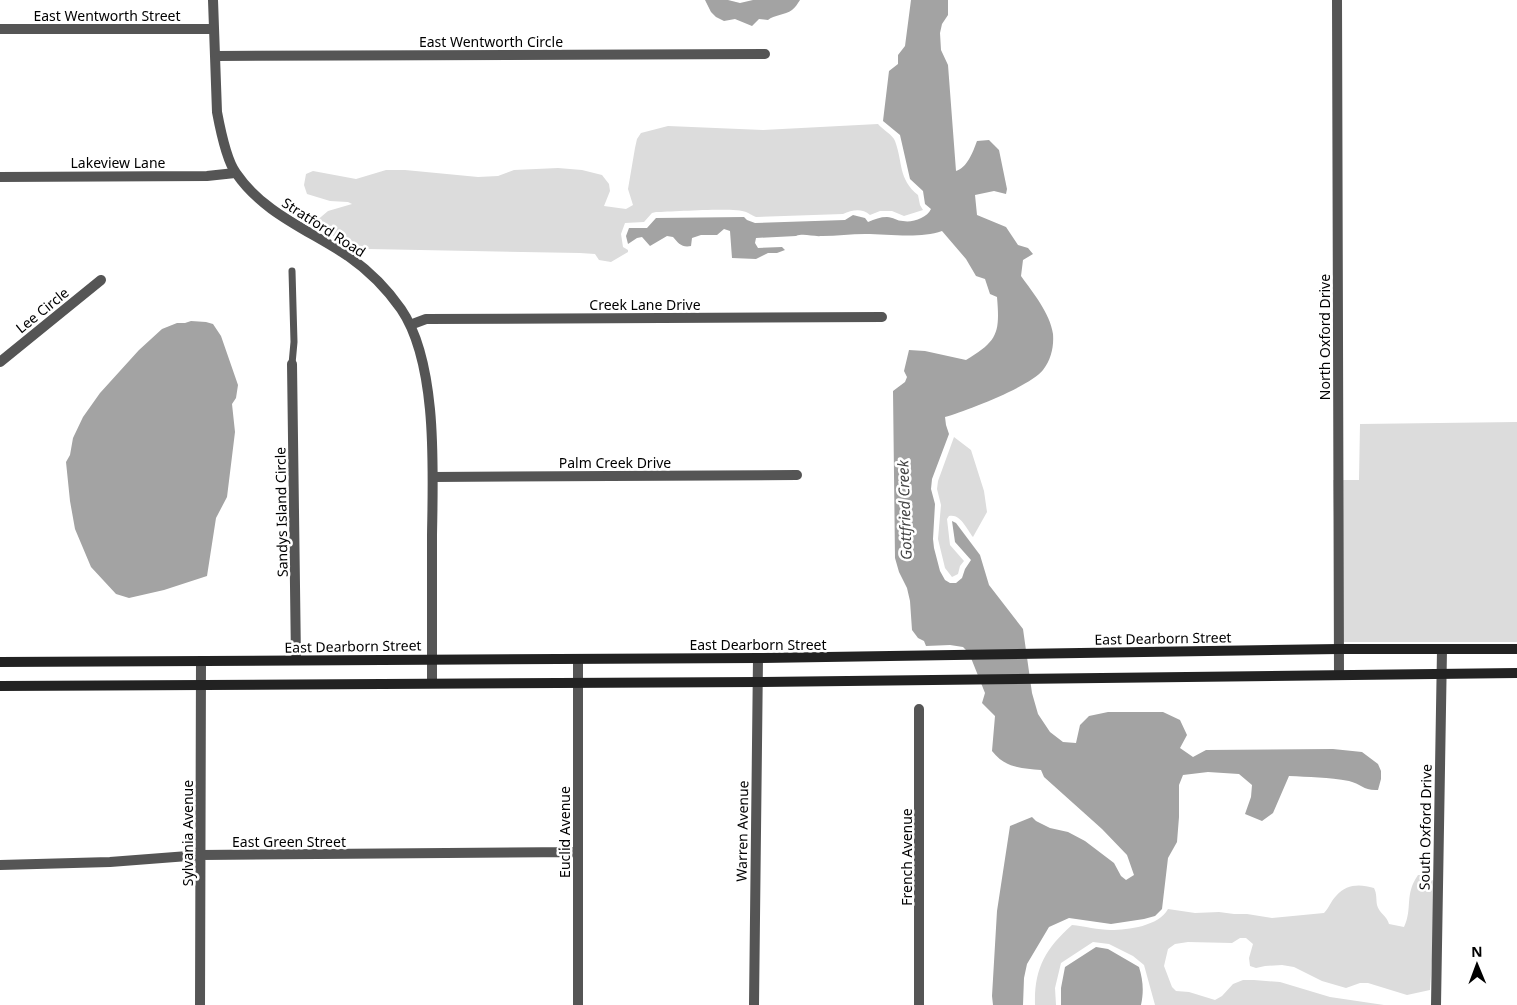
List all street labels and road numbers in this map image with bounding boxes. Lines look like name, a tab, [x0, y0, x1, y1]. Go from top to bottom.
street label: East Wentworth Street	[33, 6, 181, 25]
street label: East Wentworth Circle	[419, 32, 563, 51]
street label: Lakeview Lane	[70, 153, 166, 172]
street label: Stratford Road	[279, 193, 369, 261]
street label: North Oxford Drive	[1315, 274, 1334, 400]
street label: Lee Circle	[12, 283, 73, 337]
street label: Creek Lane Drive	[589, 295, 701, 314]
street label: Sandys Island Circle	[270, 447, 292, 577]
street label: Palm Creek Drive	[559, 453, 671, 472]
street label: East Dearborn Street	[1094, 627, 1232, 649]
street label: East Dearborn Street	[284, 635, 422, 657]
street label: East Dearborn Street	[689, 635, 827, 654]
street label: South Oxford Drive	[1414, 764, 1436, 890]
street label: Sylvania Avenue	[178, 780, 197, 886]
street label: Warren Avenue	[732, 780, 752, 882]
street label: Euclid Avenue	[555, 786, 574, 878]
street label: French Avenue	[897, 808, 916, 906]
street label: East Green Street	[232, 832, 346, 851]

